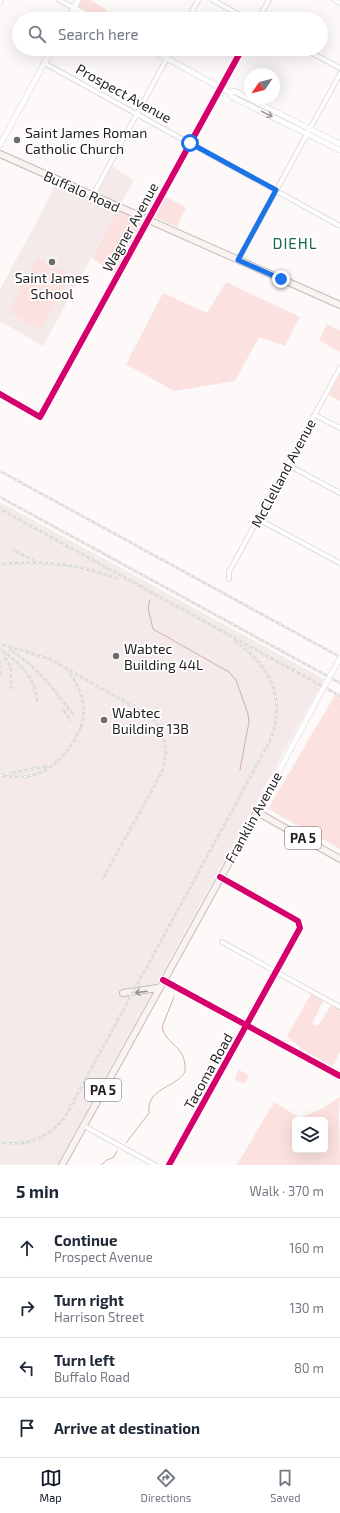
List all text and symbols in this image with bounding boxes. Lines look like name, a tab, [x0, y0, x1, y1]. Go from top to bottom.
search box	[12, 12, 328, 56]
icon: search	[26, 23, 48, 45]
text: Search here	[58, 25, 139, 43]
street label: Prospect Avenue	[73, 60, 175, 126]
north arrow	[244, 68, 280, 104]
one-way arrow	[260, 111, 272, 118]
place label: Saint James Roman Catholic Church	[25, 124, 147, 157]
route start	[181, 134, 199, 152]
marker: Saint James Roman Catholic Church	[12, 135, 22, 145]
street label: Buffalo Road	[41, 167, 123, 215]
street label: Wagner Avenue	[98, 179, 162, 275]
district label: DIEHL	[272, 234, 318, 252]
marker: Saint James School	[47, 257, 57, 267]
place label: Saint James School	[15, 269, 89, 302]
route end	[272, 270, 290, 288]
street label: McClelland Avenue	[247, 416, 319, 530]
place label: Wabtec Building 44L	[124, 640, 203, 673]
marker: Wabtec Building 44L	[111, 651, 121, 661]
place label: Wabtec Building 13B	[112, 704, 189, 737]
marker: Wabtec Building 13B	[99, 715, 109, 725]
street label: Franklin Avenue	[221, 769, 285, 865]
road number: PA 5	[285, 827, 321, 849]
one-way arrow	[135, 988, 148, 995]
street label: Tacoma Road	[180, 1030, 236, 1112]
road number: PA 5	[85, 1079, 121, 1101]
map controls	[292, 1117, 328, 1153]
button: layers	[292, 1117, 328, 1153]
text: 5 min	[16, 1181, 59, 1201]
text: Walk · 370 m	[249, 1183, 324, 1199]
text: Continue	[54, 1231, 117, 1249]
icon: ahead	[16, 1237, 38, 1259]
text: 160 m	[289, 1240, 324, 1256]
text: Prospect Avenue	[54, 1249, 153, 1265]
text: Turn right	[54, 1291, 124, 1309]
icon: right	[16, 1297, 38, 1319]
text: 130 m	[289, 1300, 324, 1316]
text: Harrison Street	[54, 1309, 144, 1325]
text: Turn left	[54, 1351, 115, 1369]
icon: left	[16, 1357, 38, 1379]
text: 80 m	[294, 1360, 324, 1376]
text: Buffalo Road	[54, 1369, 130, 1385]
icon: arrive	[16, 1417, 38, 1439]
text: Arrive at destination	[54, 1419, 200, 1437]
tab: Map	[40, 1467, 62, 1504]
tab: Directions	[141, 1467, 191, 1504]
tab: Saved	[270, 1467, 301, 1504]

